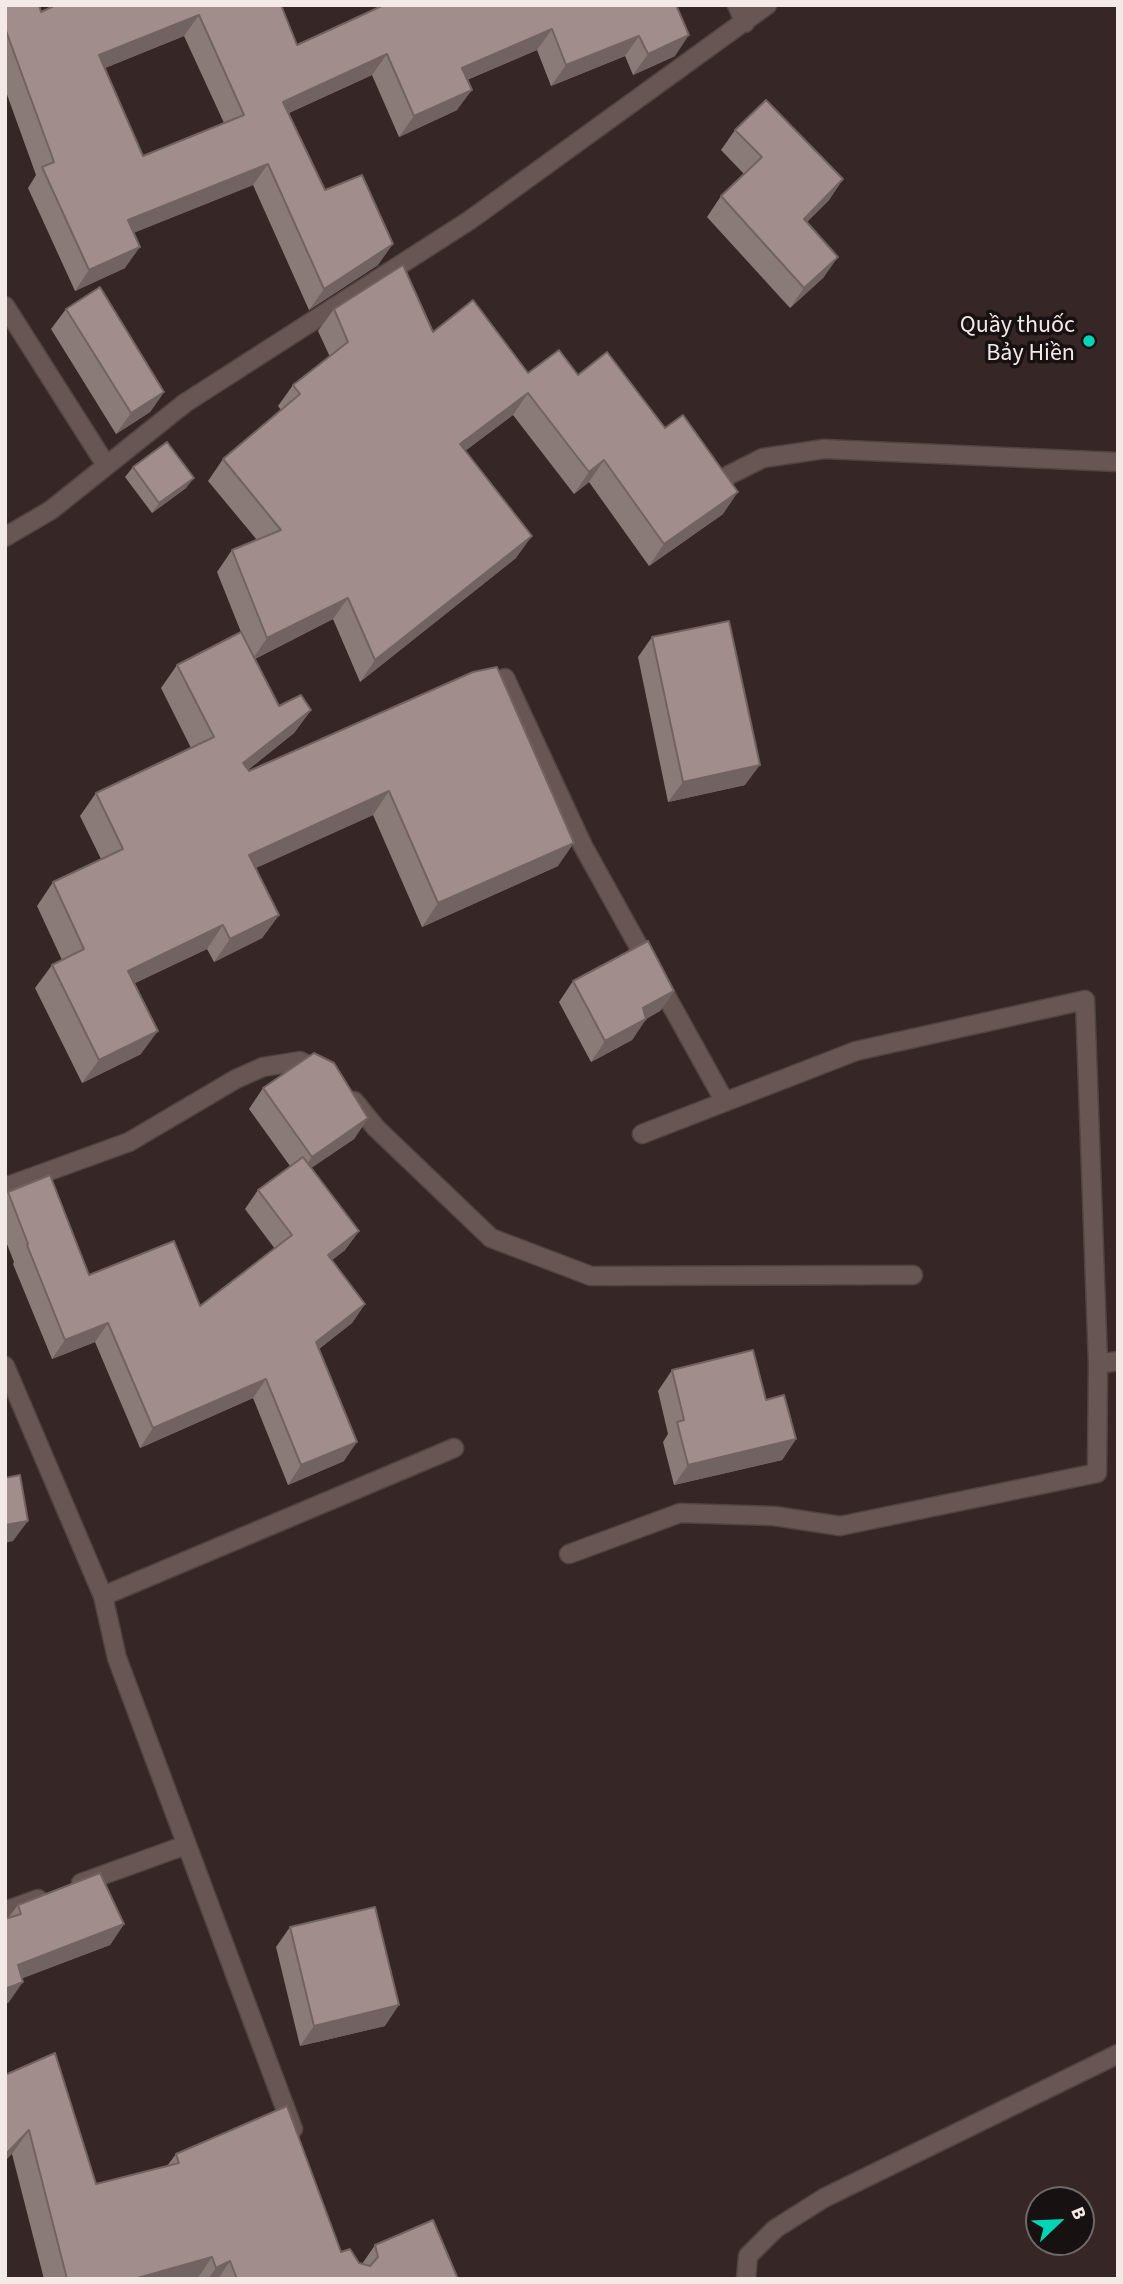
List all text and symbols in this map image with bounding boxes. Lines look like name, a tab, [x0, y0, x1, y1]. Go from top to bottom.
place label: Quầy thuốc Bảy Hiền	[960, 313, 1075, 369]
marker: Quầy thuốc Bảy Hiền	[1081, 333, 1097, 349]
north arrow	[1025, 2186, 1095, 2256]
text: B	[1063, 2203, 1093, 2224]

